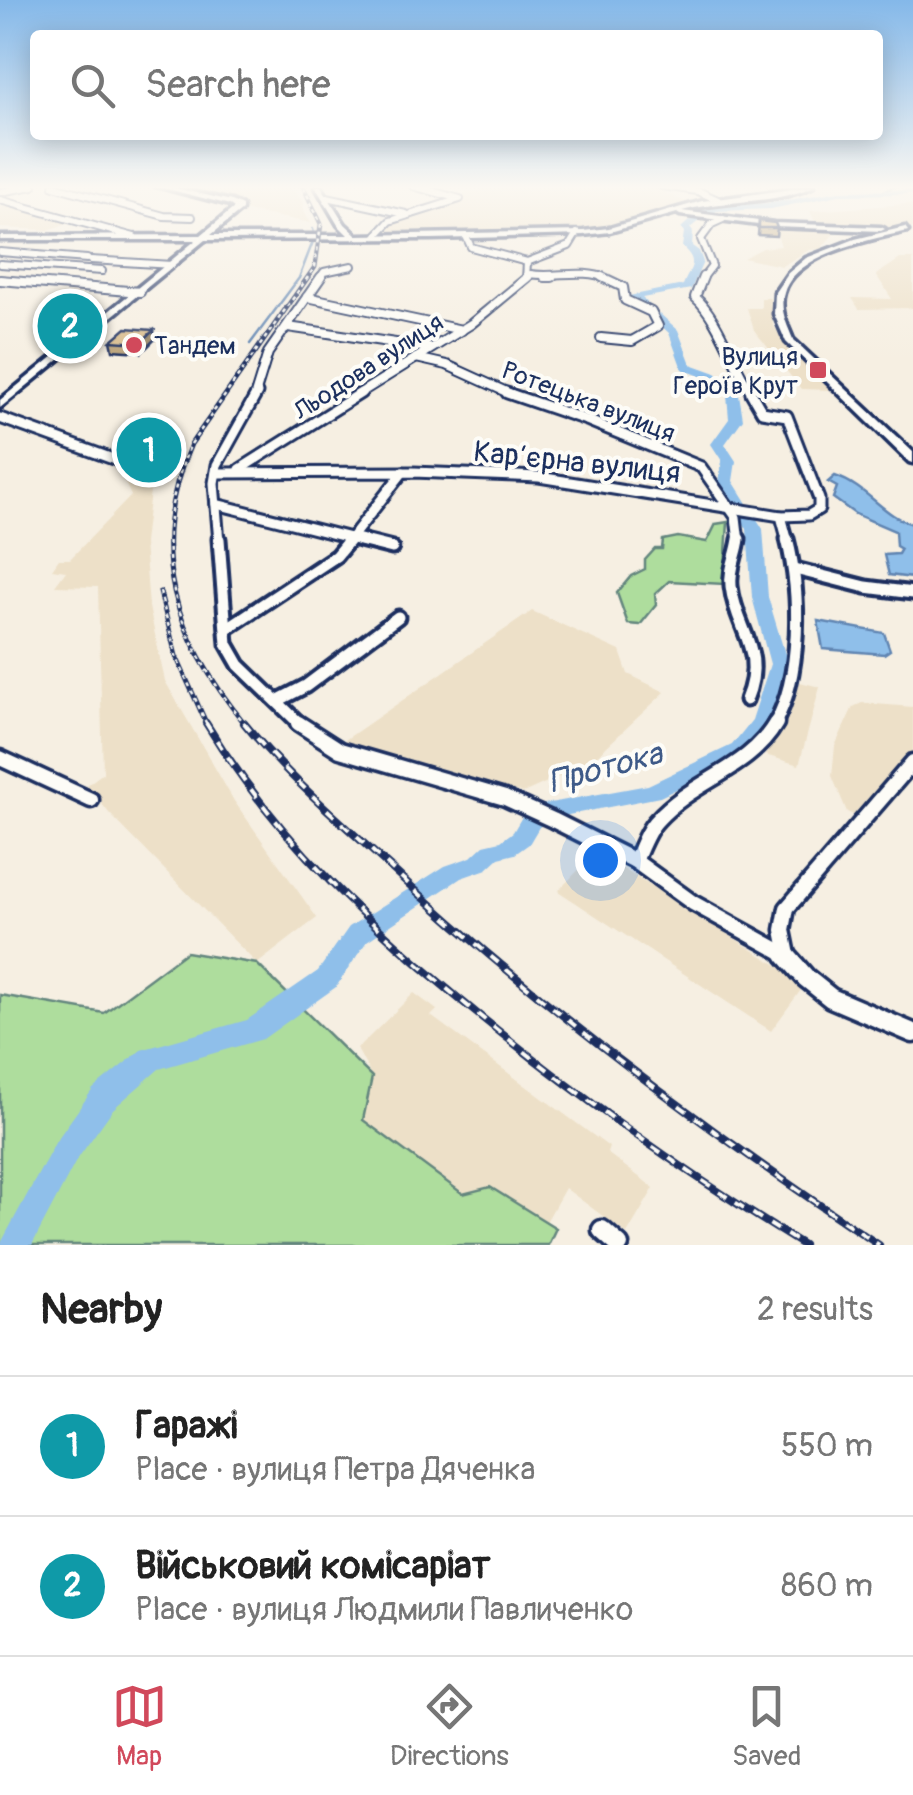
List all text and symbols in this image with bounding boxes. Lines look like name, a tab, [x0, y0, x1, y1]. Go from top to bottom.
search box	[30, 30, 883, 140]
icon: search	[65, 58, 120, 113]
text: Search here	[145, 61, 331, 109]
pin: 2	[38, 288, 102, 364]
street label: Льодова вулиця	[287, 307, 450, 428]
place label: Тандем	[154, 331, 236, 362]
marker: Тандем	[123, 334, 145, 356]
place label: Вулиця Героїв Крут	[673, 342, 798, 402]
street label: Ротецька вулиця	[498, 355, 679, 450]
marker: Вулиця Героїв Крут	[807, 359, 829, 381]
pin: 1	[116, 412, 182, 488]
street label: Карʼєрна вулиця	[472, 433, 682, 492]
water label: Протока	[544, 733, 669, 802]
your location	[575, 835, 626, 886]
text: Nearby	[40, 1284, 162, 1336]
text: 2 results	[757, 1290, 873, 1330]
text: Гаражі	[135, 1402, 238, 1450]
text: 1	[66, 1426, 79, 1466]
text: 550 m	[781, 1426, 873, 1466]
text: Place · вулиця Петра Дяченка	[135, 1450, 535, 1490]
text: Військовий комісаріат	[135, 1542, 491, 1590]
text: 2	[64, 1566, 81, 1606]
text: 860 m	[781, 1566, 873, 1606]
text: Place · вулиця Людмили Павличенко	[135, 1590, 633, 1630]
tab: Map	[112, 1679, 167, 1774]
tab: Directions	[390, 1679, 509, 1774]
tab: Saved	[732, 1679, 801, 1774]

